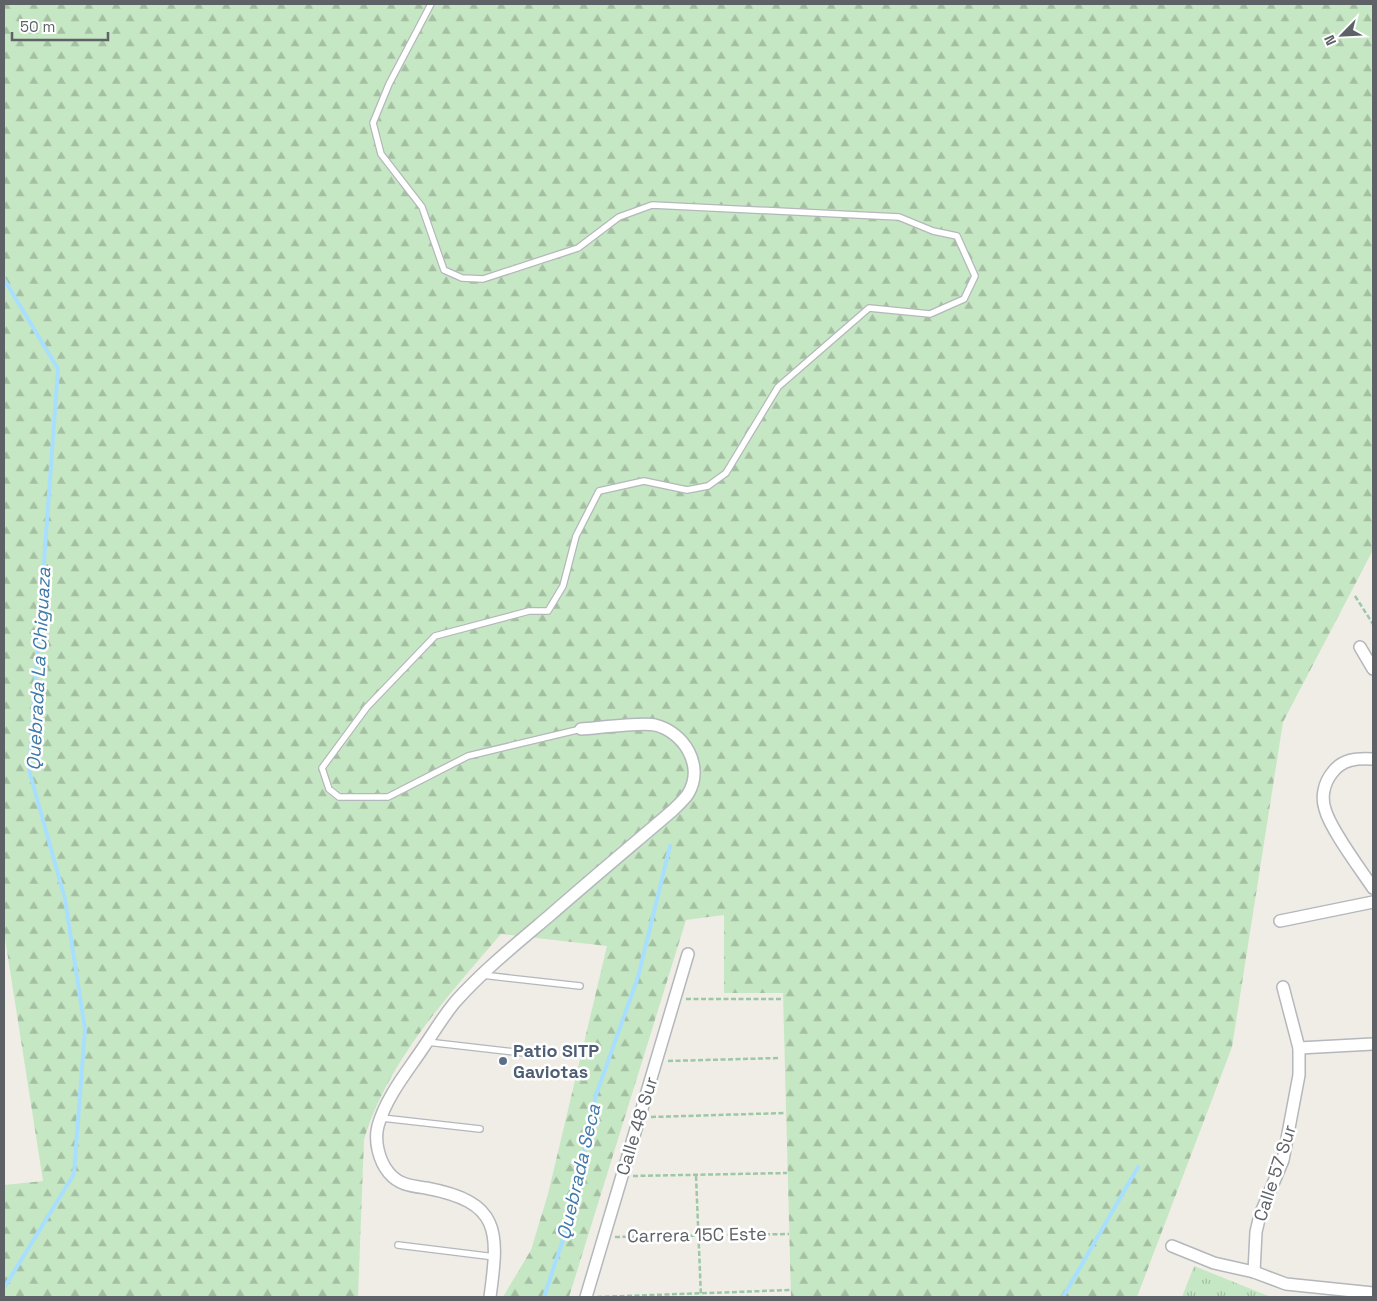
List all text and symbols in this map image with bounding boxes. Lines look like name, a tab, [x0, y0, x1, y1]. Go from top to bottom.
scale bar	[12, 10, 109, 42]
north arrow	[1317, 10, 1367, 60]
text: 50 m	[20, 17, 55, 36]
text: N	[1320, 32, 1340, 48]
water label: Quebrada La Chiguaza	[21, 567, 56, 771]
place label: Patio SITP Gaviotas	[513, 1039, 599, 1083]
marker: Patio SITP Gaviotas	[497, 1055, 509, 1067]
street label: Calle 48 Sur	[611, 1074, 662, 1178]
water label: Quebrada Seca	[551, 1102, 606, 1242]
street label: Calle 57 Sur	[1248, 1121, 1301, 1224]
street label: Carrera 15C Este	[627, 1222, 767, 1247]

